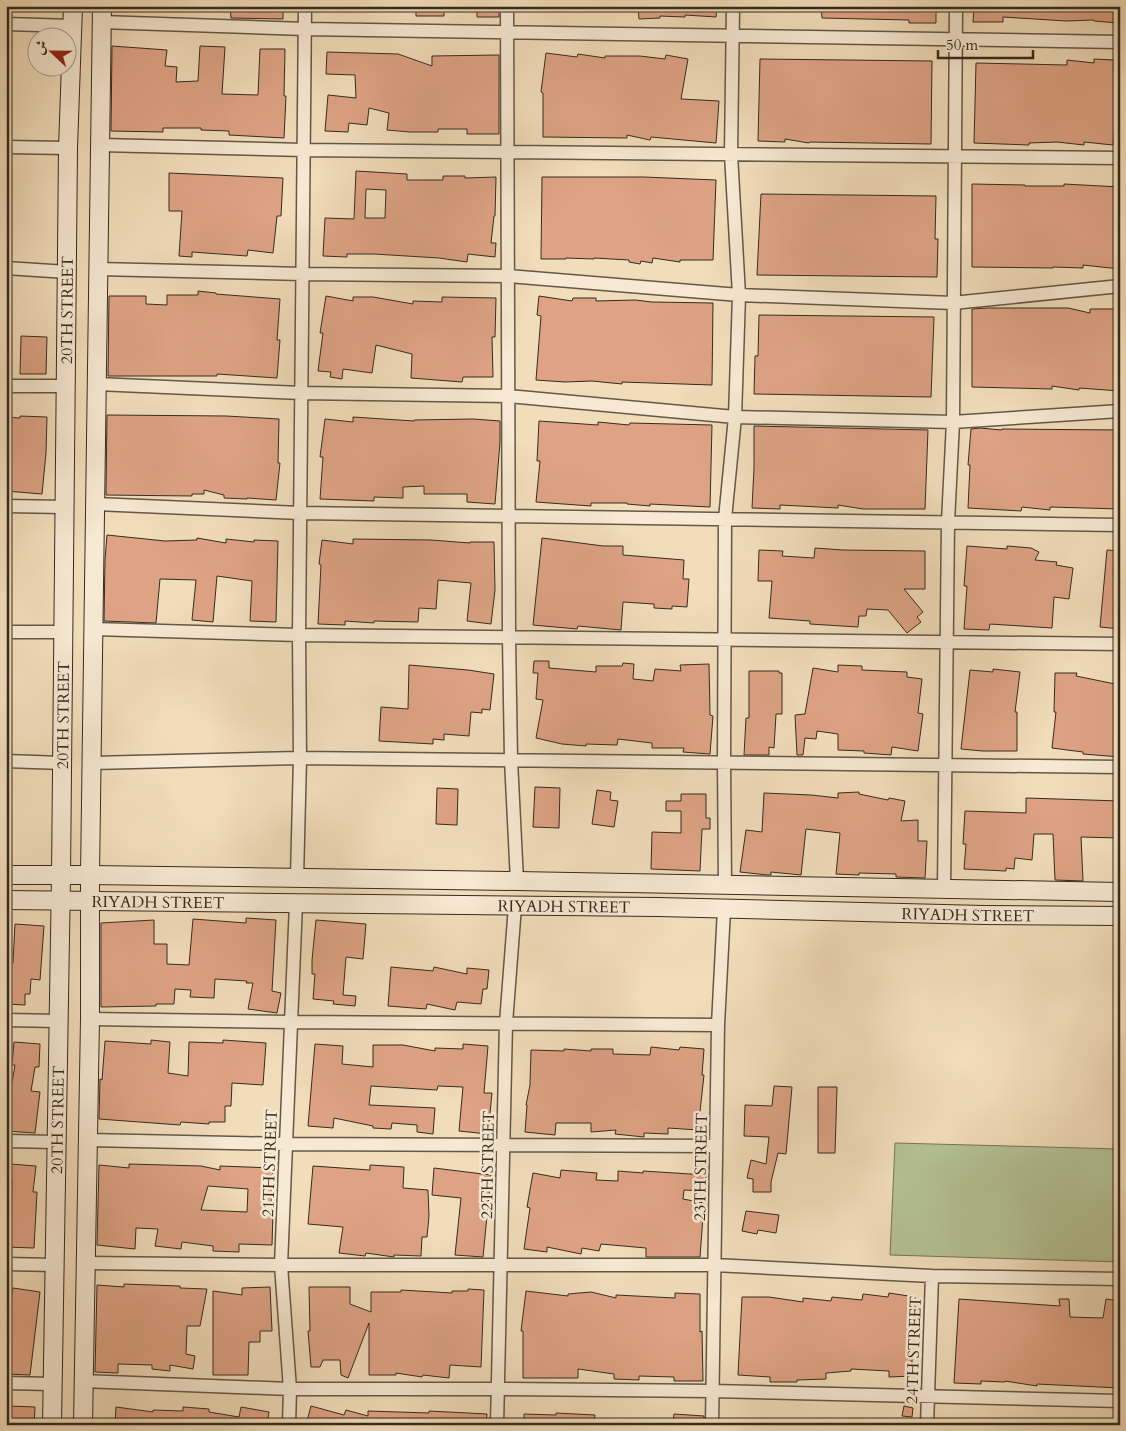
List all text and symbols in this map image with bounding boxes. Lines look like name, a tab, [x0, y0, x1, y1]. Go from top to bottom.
north arrow	[28, 28, 78, 78]
scale bar	[938, 28, 1034, 60]
text: 50 m	[946, 35, 978, 55]
text: ش	[29, 37, 52, 57]
street label: 20TH STREET	[56, 256, 79, 364]
street label: 20TH STREET	[52, 661, 75, 769]
street label: RIYADH STREET	[91, 891, 225, 914]
street label: RIYADH STREET	[497, 895, 631, 919]
street label: RIYADH STREET	[901, 903, 1035, 927]
street label: 20TH STREET	[46, 1066, 70, 1174]
street label: 21TH STREET	[257, 1108, 283, 1217]
street label: 22TH STREET	[476, 1111, 500, 1219]
street label: 23TH STREET	[689, 1113, 713, 1221]
street label: 24TH STREET	[901, 1295, 927, 1404]

